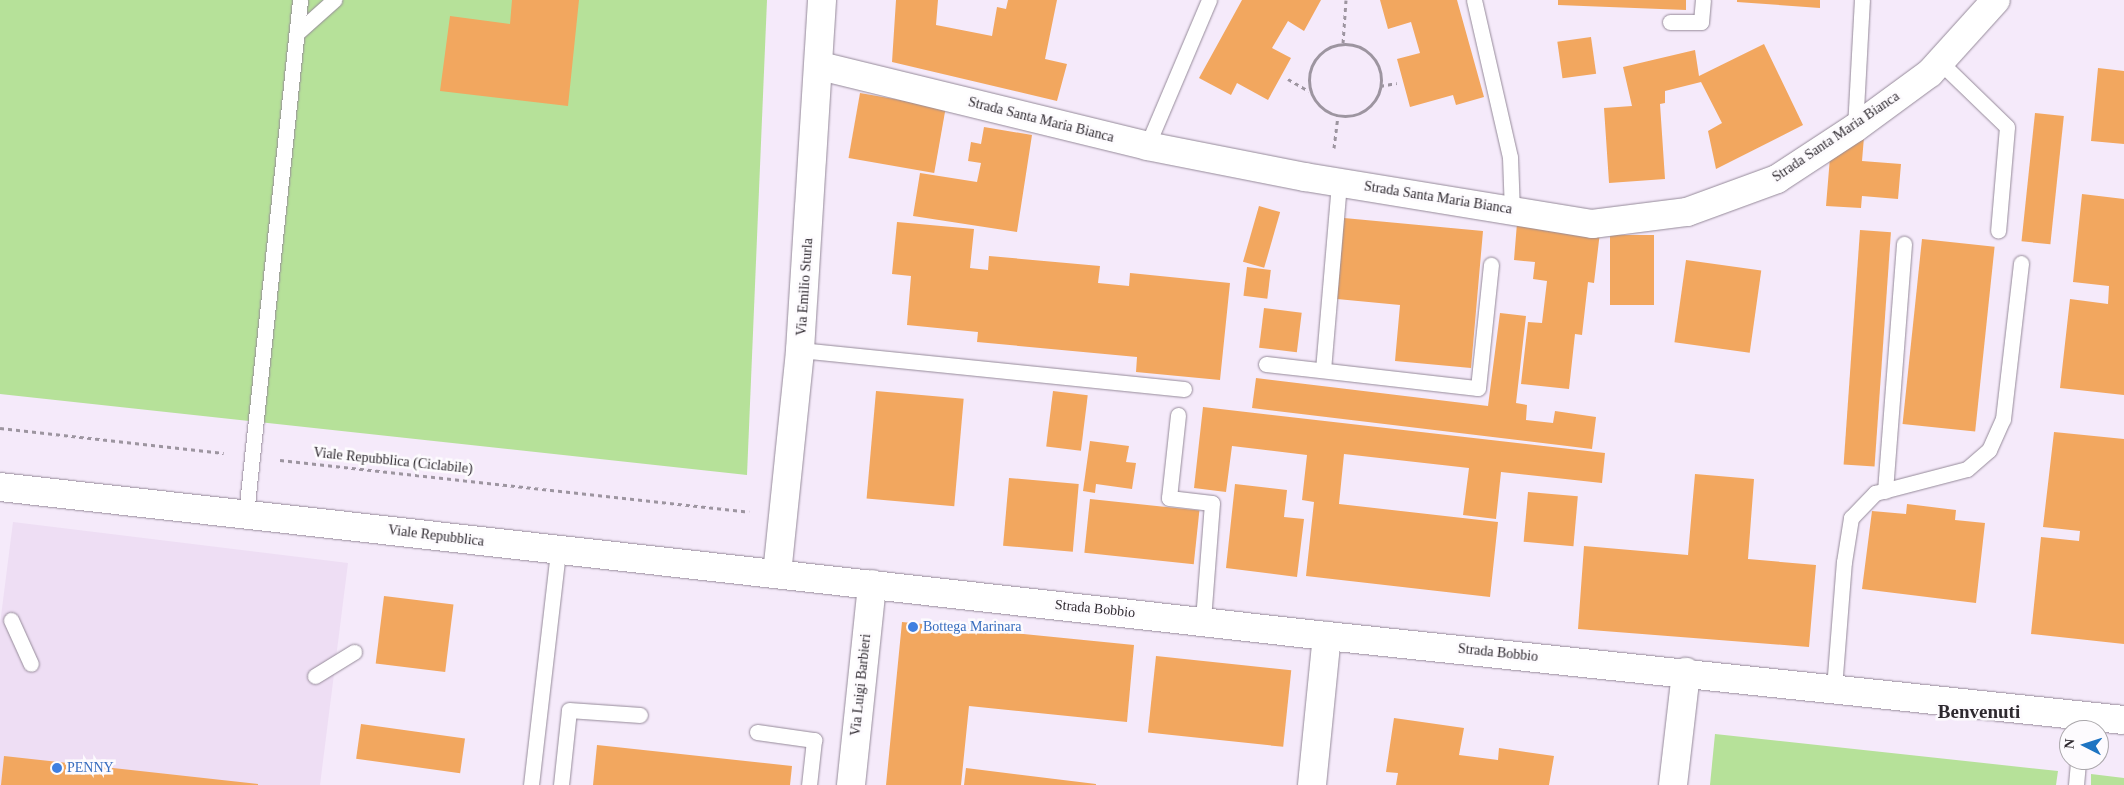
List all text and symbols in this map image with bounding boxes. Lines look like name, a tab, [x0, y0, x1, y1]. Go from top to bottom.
street label: Strada Santa Maria Bianca	[1769, 88, 1903, 186]
street label: Strada Santa Maria Bianca	[966, 94, 1116, 146]
street label: Strada Santa Maria Bianca	[1363, 178, 1513, 218]
street label: Via Emilio Sturla	[793, 238, 817, 336]
street label: Viale Repubblica (Ciclabile)	[313, 444, 473, 478]
street label: Viale Repubblica	[387, 522, 485, 550]
street label: Strada Bobbio	[1054, 596, 1136, 622]
place label: Bottega Marinara	[923, 619, 1021, 635]
marker: Bottega Marinara	[907, 621, 919, 633]
street label: Via Luigi Barbieri	[847, 633, 875, 737]
street label: Strada Bobbio	[1457, 640, 1539, 666]
district label: Benvenuti	[1938, 701, 2020, 723]
north arrow	[2059, 720, 2109, 770]
text: N	[2062, 738, 2077, 749]
place label: PENNY	[67, 760, 114, 776]
marker: PENNY	[51, 762, 63, 774]

